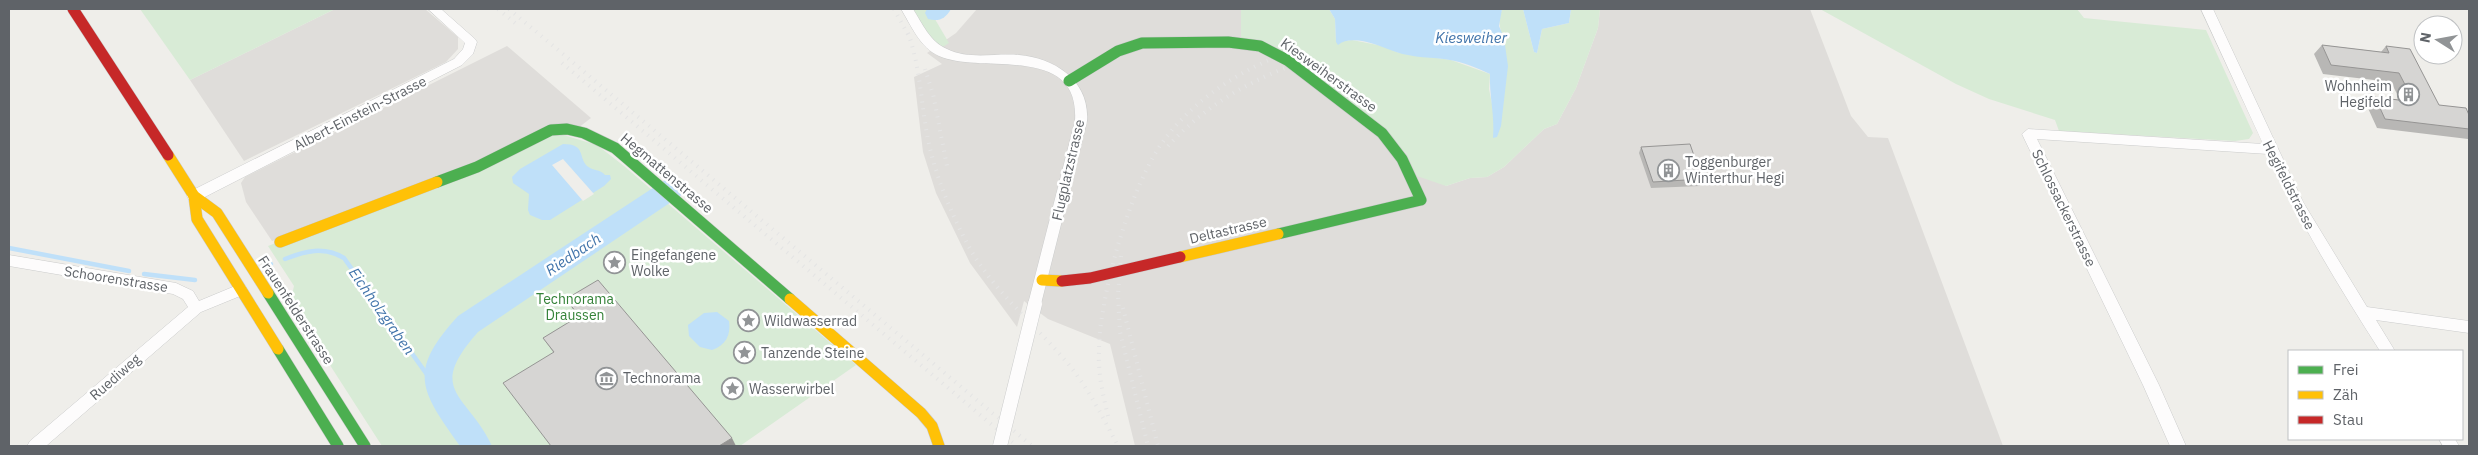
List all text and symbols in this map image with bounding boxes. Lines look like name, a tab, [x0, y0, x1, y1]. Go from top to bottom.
north arrow	[2413, 15, 2463, 65]
water label: Kiesweiher	[1435, 28, 1507, 47]
text: N	[2415, 31, 2435, 44]
street label: Kiesweiherstrasse	[1277, 34, 1381, 116]
street label: Albert-Einstein-Strasse	[291, 72, 430, 154]
place label: Wohnheim Hegifeld	[2325, 77, 2392, 111]
building icon: Wohnheim Hegifeld	[2396, 82, 2420, 106]
street label: Flugplatzstrasse	[1048, 117, 1088, 222]
street label: Hegmattenstrasse	[617, 129, 717, 217]
street label: Hegifeldstrasse	[2259, 137, 2319, 233]
street label: Schlossackerstrasse	[2028, 146, 2100, 270]
place label: Toggenburger Winterthur Hegi	[1685, 153, 1784, 187]
building icon: Toggenburger Winterthur Hegi	[1657, 158, 1681, 182]
street label: Deltastrasse	[1188, 212, 1269, 248]
water label: Riedbach	[542, 229, 604, 279]
place label: Eingefangene Wolke	[631, 246, 717, 280]
place icon: Eingefangene Wolke	[603, 251, 627, 275]
street label: Frauenfelderstrasse	[254, 252, 338, 368]
street label: Schoorenstrasse	[63, 262, 170, 296]
water label: Eichholzgraben	[345, 264, 419, 358]
park label: Technorama Draussen	[536, 290, 614, 324]
place icon: Wildwasserrad	[736, 309, 760, 333]
place label: Wildwasserrad	[764, 312, 857, 330]
place icon: Tanzende Steine	[733, 341, 757, 365]
place label: Tanzende Steine	[761, 344, 865, 362]
street label: Ruediweg	[86, 349, 145, 404]
legend	[2288, 350, 2463, 440]
text: Frei	[2333, 360, 2359, 379]
museum icon: Technorama	[595, 366, 619, 390]
place label: Technorama	[623, 369, 701, 387]
place icon: Wasserwirbel	[721, 377, 745, 401]
place label: Wasserwirbel	[749, 380, 834, 398]
text: Zäh	[2333, 385, 2358, 404]
text: Stau	[2333, 410, 2364, 429]

